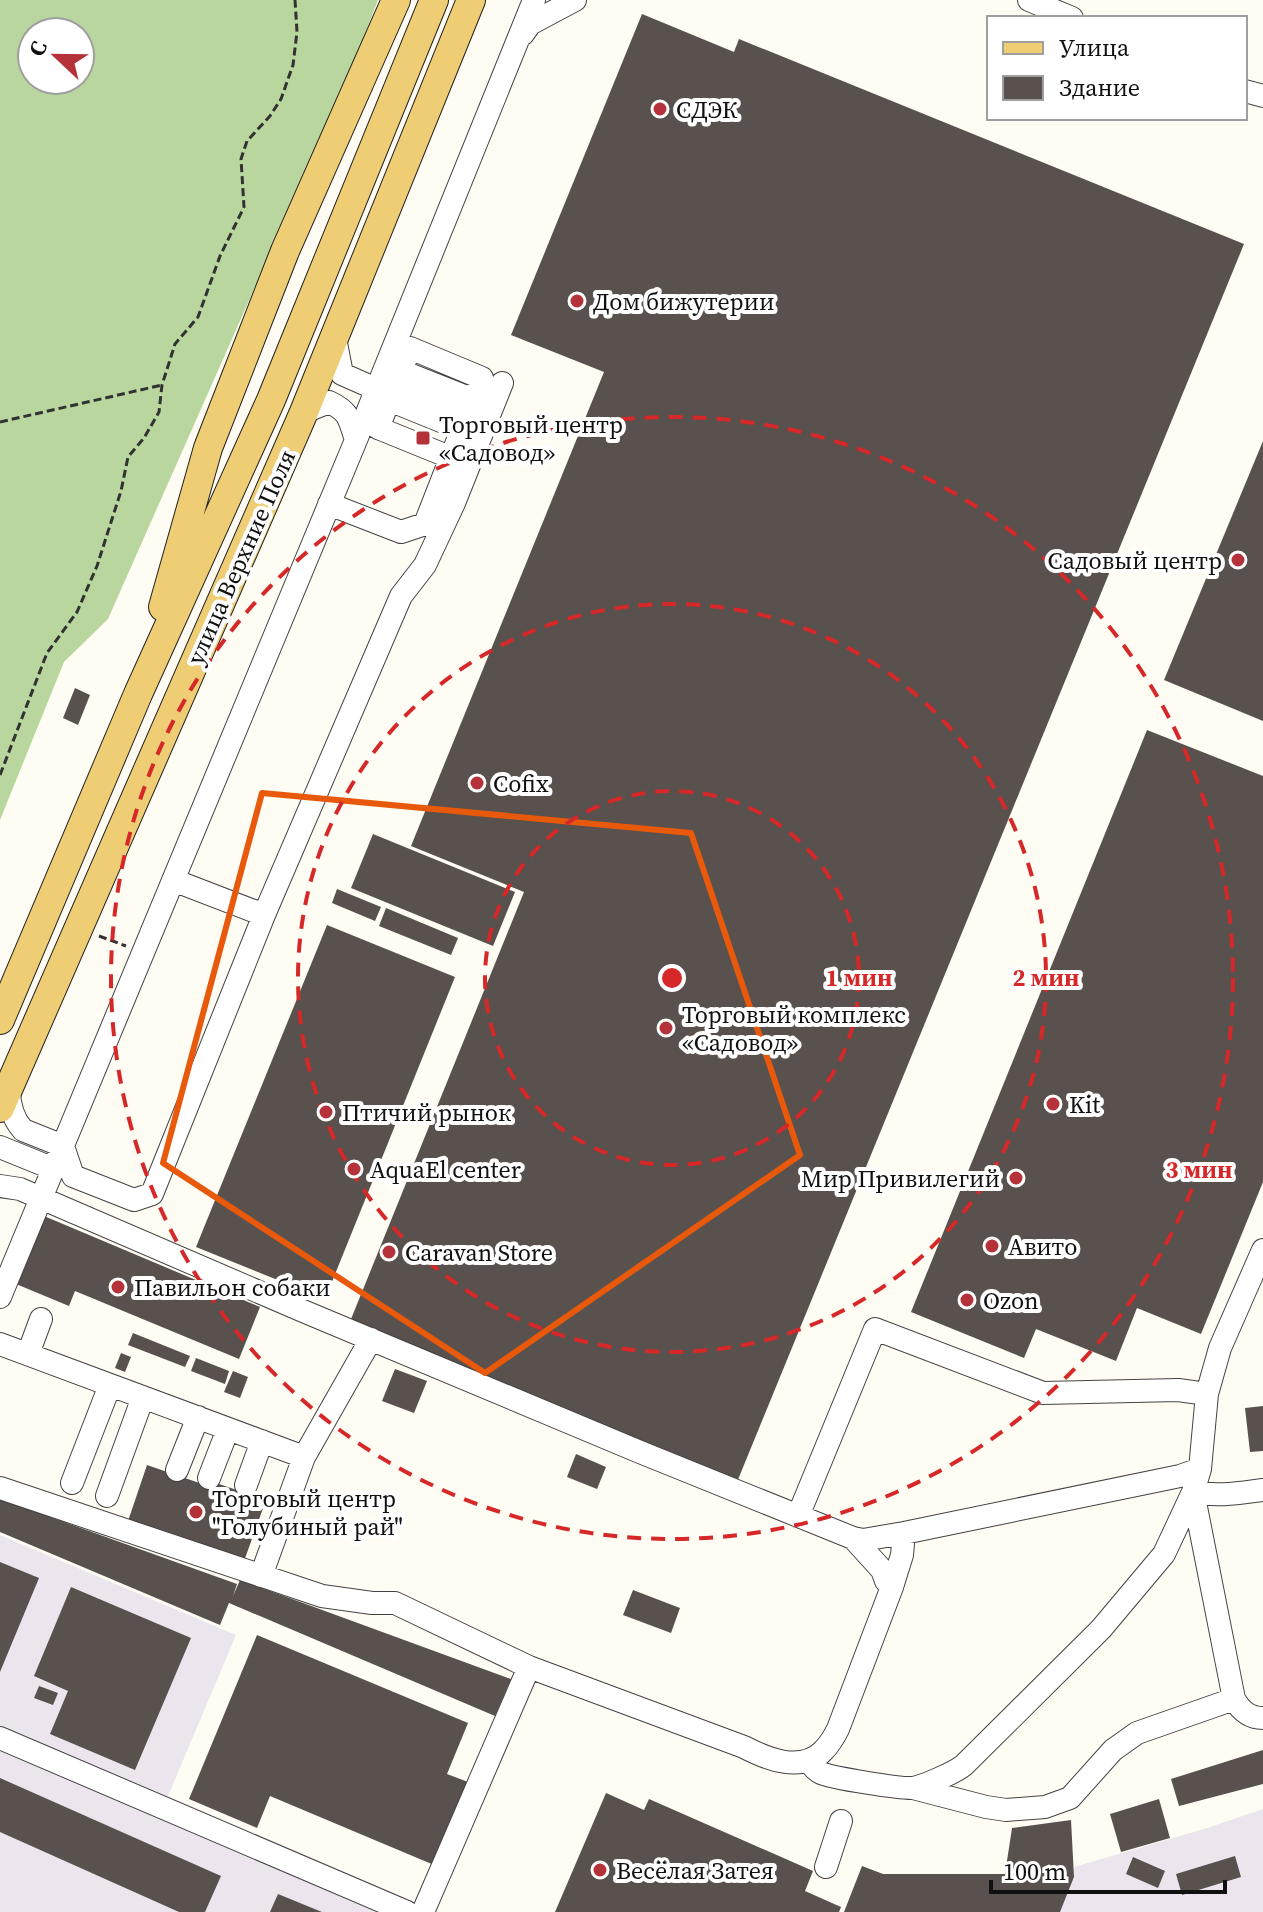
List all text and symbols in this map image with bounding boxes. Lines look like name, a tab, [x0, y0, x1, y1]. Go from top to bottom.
north arrow	[16, 16, 96, 96]
legend	[987, 16, 1247, 120]
text: Улица	[1059, 31, 1130, 64]
text: С	[21, 36, 54, 60]
text: Здание	[1059, 71, 1140, 104]
place label: СДЭК	[676, 93, 738, 126]
marker: СДЭК	[651, 100, 669, 118]
place label: Дом бижутерии	[593, 285, 775, 318]
marker: Дом бижутерии	[568, 292, 586, 310]
place label: Торговый центр «Садовод»	[439, 408, 623, 469]
marker: Торговый центр «Садовод»	[414, 429, 432, 447]
street label: улица Верхние Поля	[179, 444, 303, 670]
place label: Садовый центр	[1048, 544, 1222, 577]
marker: Садовый центр	[1229, 551, 1247, 569]
place label: Cofix	[493, 767, 549, 800]
marker: Cofix	[468, 774, 486, 792]
text: 1 мин	[825, 961, 893, 994]
text: 2 мин	[1012, 961, 1080, 994]
centre of rings	[658, 964, 686, 992]
place label: Торговый комплекс «Садовод»	[682, 998, 906, 1059]
marker: Торговый комплекс «Садовод»	[657, 1019, 675, 1037]
place label: Kit	[1069, 1088, 1100, 1121]
marker: Kit	[1044, 1095, 1062, 1113]
place label: Птичий рынок	[342, 1096, 511, 1129]
marker: Птичий рынок	[317, 1103, 335, 1121]
place label: AquaEl center	[370, 1153, 521, 1186]
text: 3 мин	[1165, 1153, 1233, 1186]
marker: AquaEl center	[345, 1160, 363, 1178]
place label: Мир Привилегий	[801, 1162, 1000, 1195]
marker: Мир Привилегий	[1007, 1169, 1025, 1187]
place label: Авито	[1008, 1230, 1077, 1263]
place label: Caravan Store	[405, 1236, 553, 1269]
marker: Авито	[983, 1237, 1001, 1255]
marker: Caravan Store	[380, 1243, 398, 1261]
place label: Павильон собаки	[134, 1271, 331, 1304]
marker: Павильон собаки	[109, 1278, 127, 1296]
place label: Ozon	[983, 1284, 1039, 1317]
marker: Ozon	[958, 1291, 976, 1309]
place label: Торговый центр "Голубиный рай"	[212, 1482, 403, 1543]
marker: Торговый центр "Голубиный рай"	[187, 1503, 205, 1521]
scale bar	[991, 1844, 1225, 1894]
place label: Весёлая Затея	[616, 1854, 774, 1887]
text: 100 m	[1003, 1855, 1066, 1888]
marker: Весёлая Затея	[591, 1861, 609, 1879]

